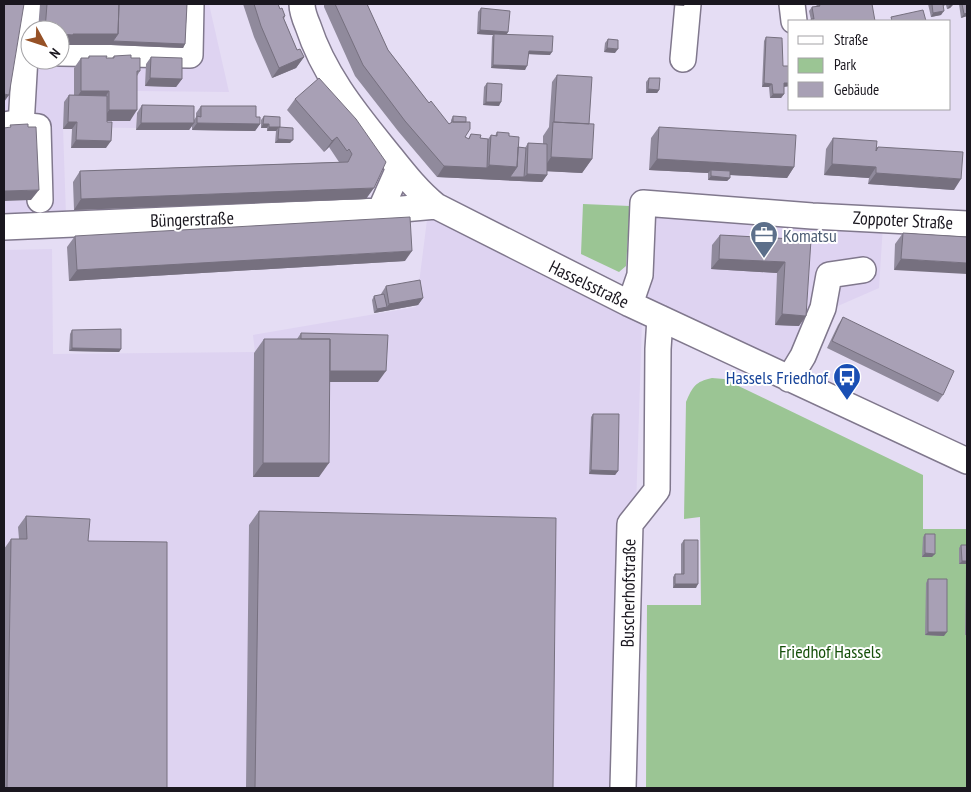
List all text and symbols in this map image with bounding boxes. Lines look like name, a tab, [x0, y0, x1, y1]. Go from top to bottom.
north arrow	[20, 20, 70, 70]
legend	[788, 20, 951, 110]
text: Straße	[834, 30, 868, 49]
text: N	[46, 45, 64, 62]
text: Park	[834, 55, 856, 74]
text: Gebäude	[834, 80, 879, 99]
street label: Büngerstraße	[150, 206, 234, 232]
street label: Zoppoter Straße	[852, 206, 954, 234]
office icon: Komatsu	[749, 220, 779, 259]
place label: Komatsu	[783, 224, 837, 247]
street label: Hasselsstraße	[545, 255, 633, 313]
bus stop icon: Hassels Friedhof	[832, 362, 862, 401]
place label: Hassels Friedhof	[726, 366, 829, 389]
street label: Buscherhofstraße	[616, 539, 640, 647]
park label: Friedhof Hassels	[779, 640, 881, 663]

